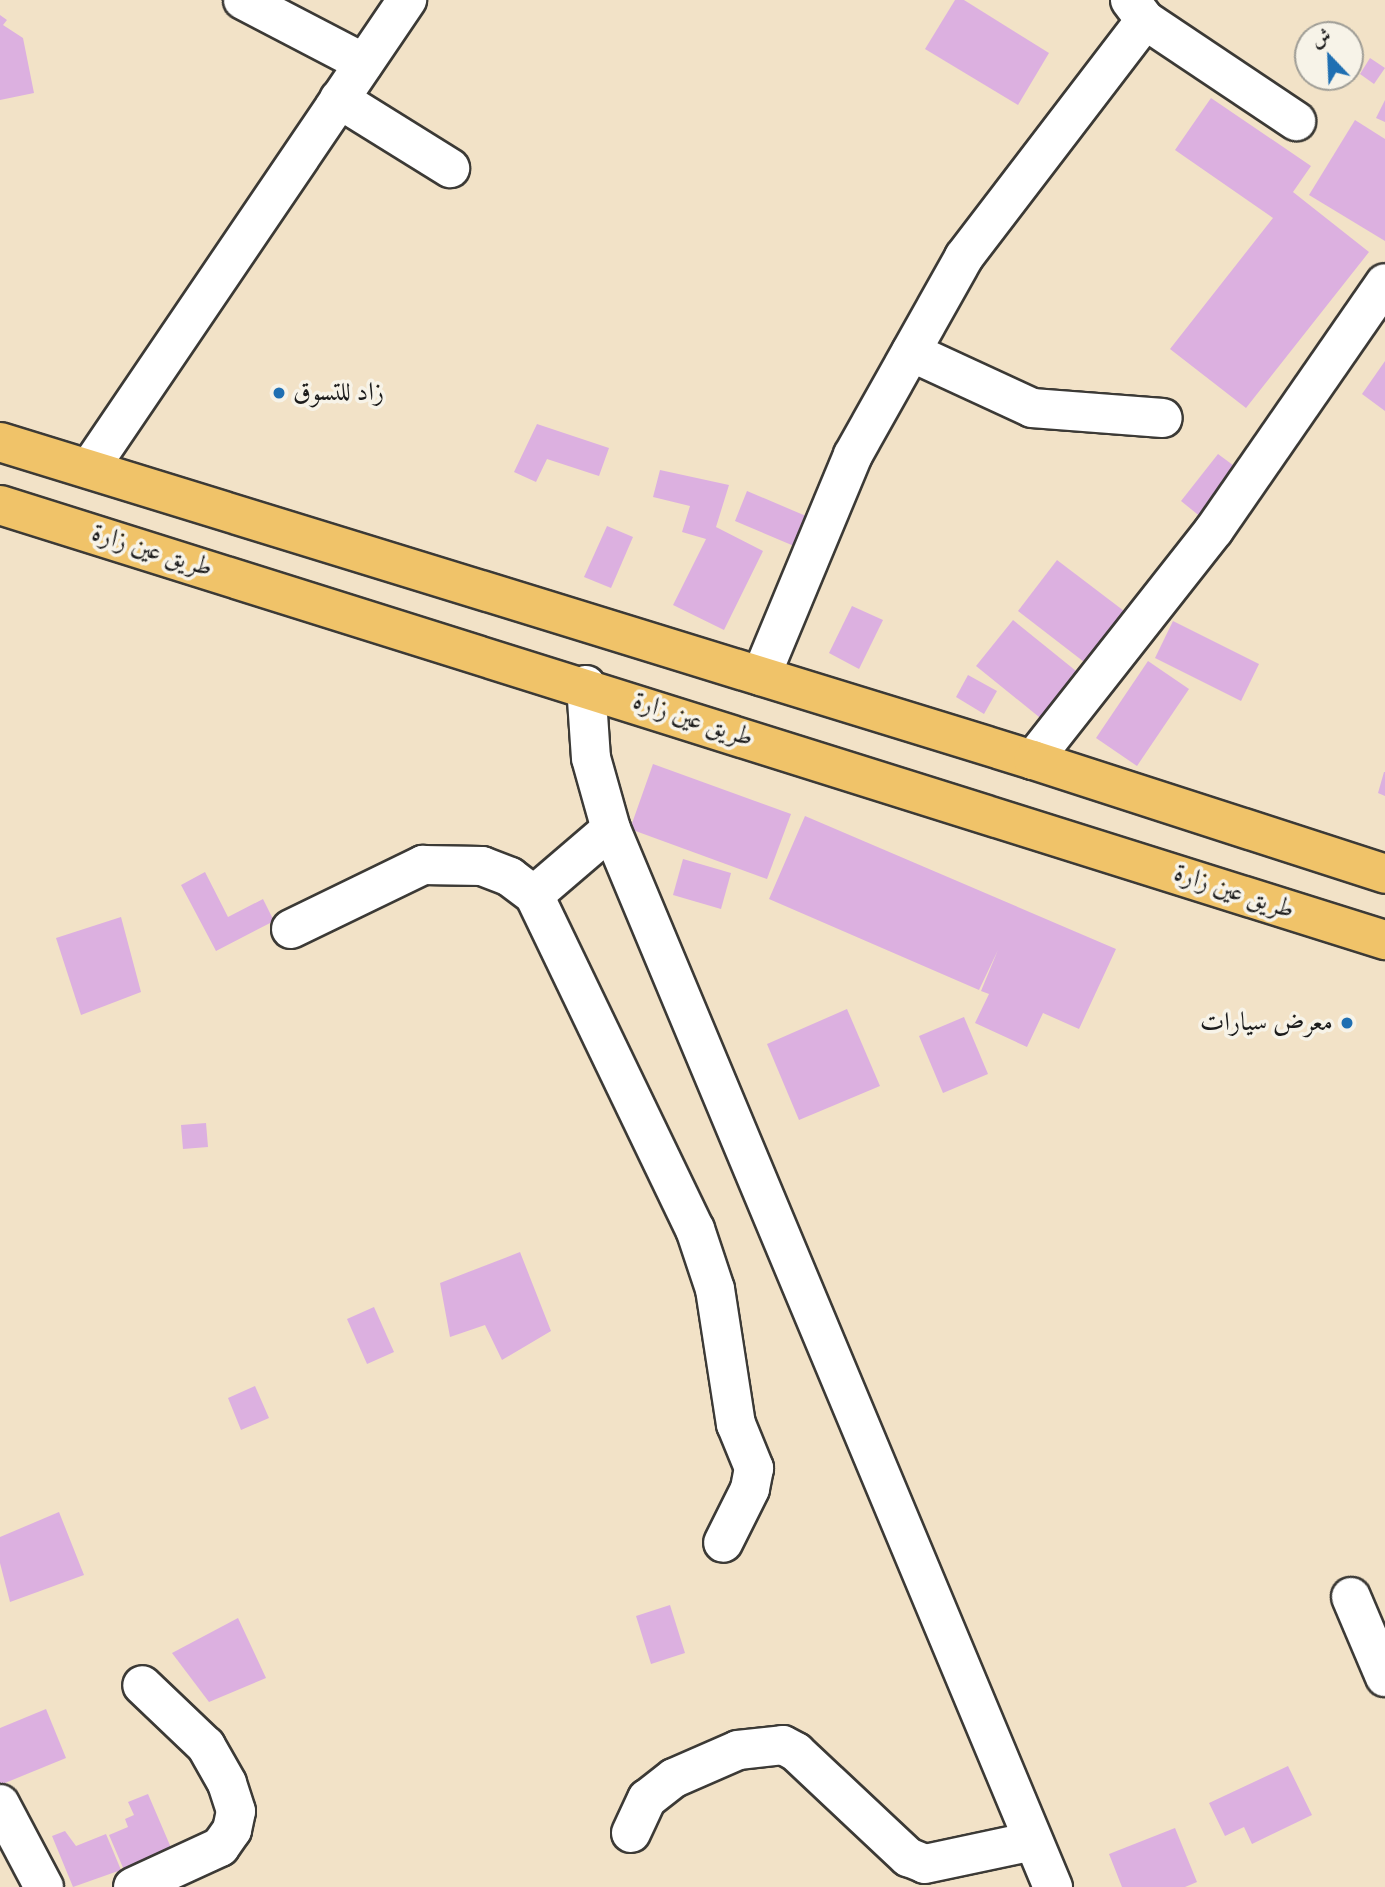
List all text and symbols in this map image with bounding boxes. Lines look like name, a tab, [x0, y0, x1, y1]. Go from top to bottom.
north arrow	[1294, 21, 1364, 91]
text: ش	[1308, 24, 1335, 53]
place label: زاد للتسوق	[293, 377, 384, 409]
marker: زاد للتسوق	[271, 385, 287, 401]
street label: طريق عين زارة	[88, 518, 216, 584]
street label: طريق عين زارة	[629, 686, 757, 754]
street label: طريق عين زارة	[1170, 858, 1298, 926]
place label: معرض سيارات	[1200, 1007, 1333, 1039]
marker: معرض سيارات	[1339, 1015, 1355, 1031]

